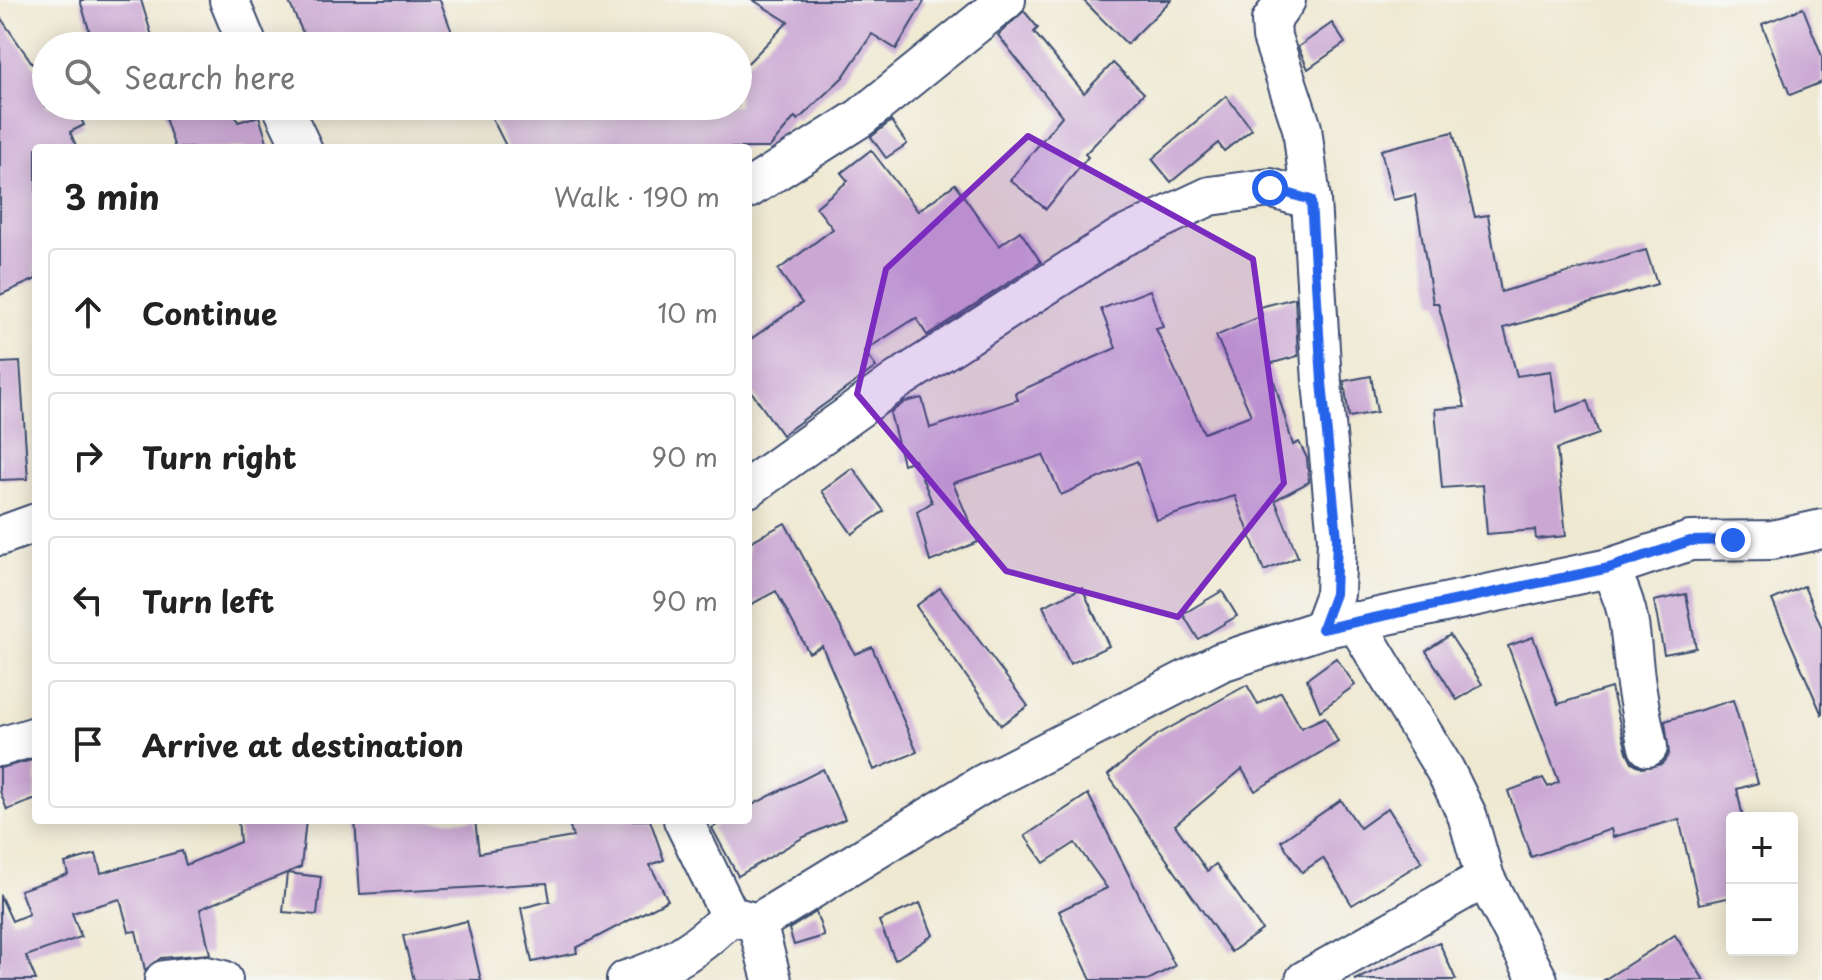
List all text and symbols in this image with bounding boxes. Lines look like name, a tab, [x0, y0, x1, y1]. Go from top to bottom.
search box	[32, 32, 752, 120]
icon: search	[60, 54, 104, 98]
text: Search here	[124, 54, 296, 99]
text: 3 min	[64, 170, 160, 222]
route start	[1252, 170, 1288, 206]
text: Walk · 190 m	[554, 177, 720, 216]
icon: ahead	[66, 290, 110, 334]
text: Continue	[142, 290, 277, 335]
text: 10 m	[657, 293, 718, 332]
icon: right	[66, 434, 110, 478]
text: Turn right	[142, 434, 297, 479]
text: 90 m	[651, 437, 718, 476]
route end	[1715, 522, 1751, 558]
icon: left	[66, 578, 110, 622]
text: Turn left	[142, 578, 274, 623]
text: 90 m	[651, 581, 718, 620]
icon: arrive	[66, 722, 110, 766]
text: Arrive at destination	[142, 722, 464, 767]
map controls	[1726, 812, 1798, 956]
button: +	[1726, 812, 1798, 884]
button: −	[1726, 884, 1798, 956]

